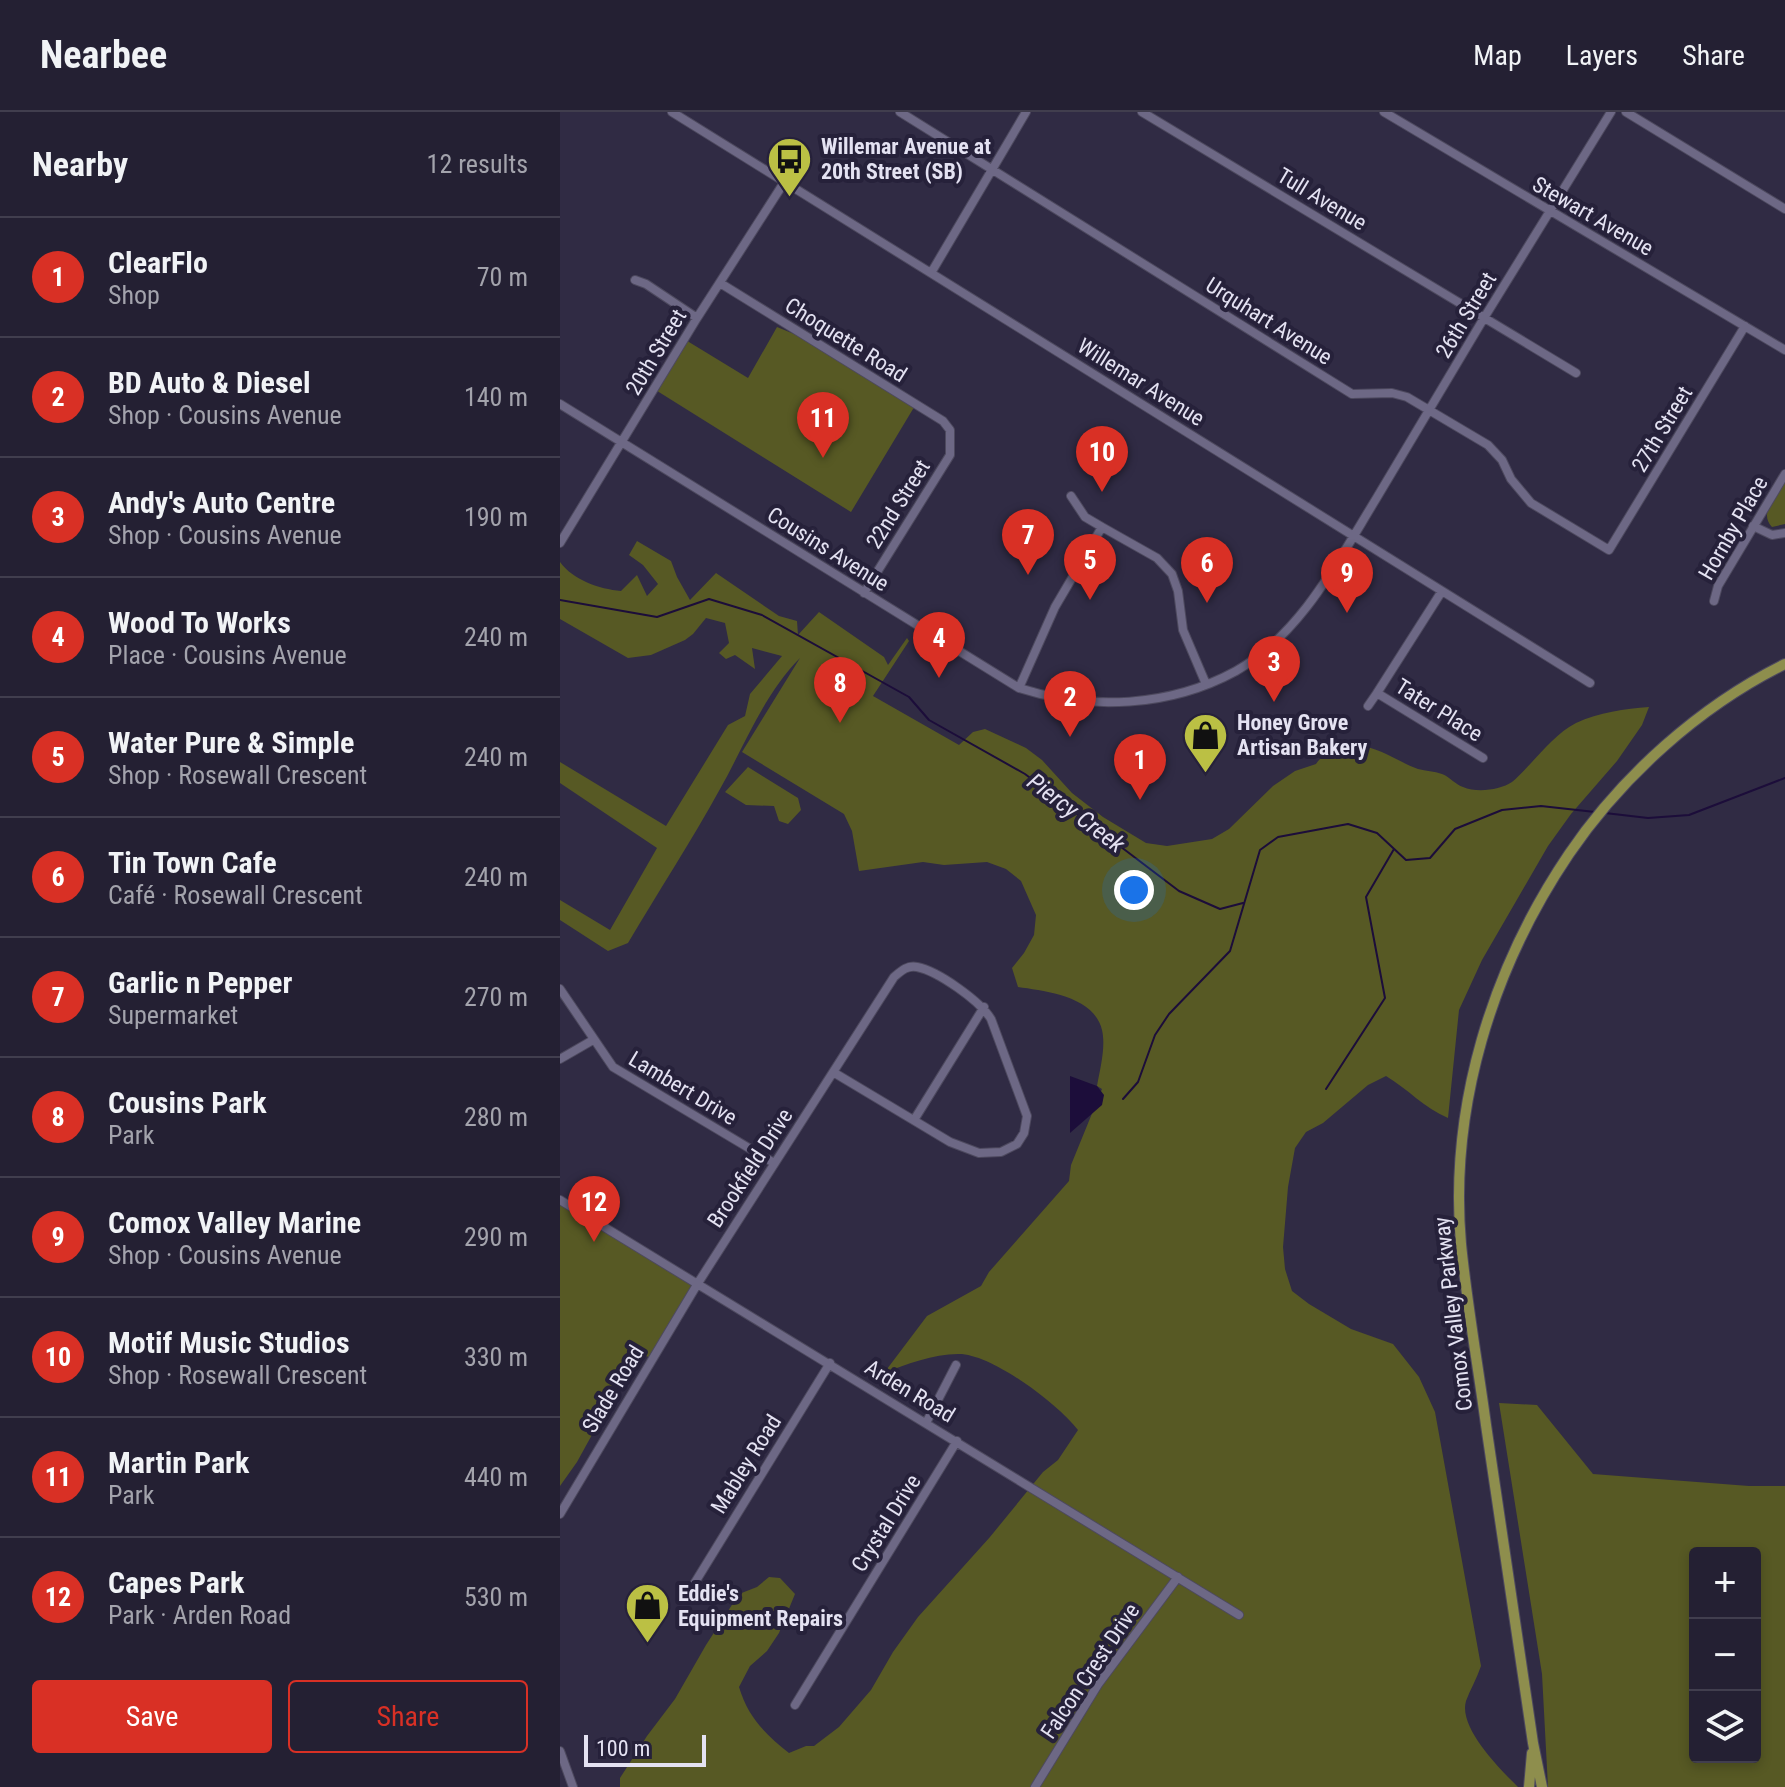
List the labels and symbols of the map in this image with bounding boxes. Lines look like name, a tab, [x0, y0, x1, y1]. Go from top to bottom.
place label: Willemar Avenue at 20th Street (SB)	[821, 134, 991, 184]
bus stop icon: Willemar Avenue at 20th Street (SB)	[766, 135, 814, 198]
street label: Tull Avenue	[1273, 163, 1371, 235]
street label: Stewart Avenue	[1528, 171, 1658, 261]
street label: 26th Street	[1431, 268, 1501, 362]
street label: Urquhart Avenue	[1201, 272, 1337, 370]
street label: Choquette Road	[781, 293, 911, 387]
street label: 20th Street	[621, 305, 691, 399]
street label: Willemar Avenue	[1073, 333, 1209, 431]
street label: 27th Street	[1627, 382, 1697, 476]
pin: 11	[797, 392, 849, 458]
pin: 10	[1076, 426, 1128, 492]
street label: 22nd Street	[861, 455, 935, 553]
street label: Hornby Place	[1693, 472, 1773, 584]
street label: Cousins Avenue	[763, 502, 893, 596]
pin: 7	[1002, 509, 1054, 575]
pin: 5	[1064, 534, 1116, 600]
pin: 6	[1181, 537, 1233, 603]
pin: 9	[1321, 547, 1373, 613]
pin: 4	[913, 612, 965, 678]
pin: 3	[1248, 636, 1300, 702]
pin: 8	[814, 657, 866, 723]
pin: 2	[1044, 671, 1096, 737]
street label: Tater Place	[1391, 674, 1487, 746]
place label: Honey Grove Artisan Bakery	[1237, 710, 1368, 760]
shop icon: Honey Grove Artisan Bakery	[1182, 711, 1230, 774]
pin: 1	[1114, 734, 1166, 800]
water label: Piercy Creek	[1022, 767, 1130, 859]
your location	[1114, 870, 1154, 910]
street label: Lambert Drive	[625, 1046, 741, 1130]
street label: Brookfield Drive	[702, 1104, 798, 1232]
pin: 12	[568, 1176, 620, 1242]
street label: Comox Valley Parkway	[1429, 1215, 1477, 1413]
street label: Slade Road	[577, 1341, 649, 1437]
street label: Arden Road	[861, 1354, 959, 1428]
street label: Mabley Road	[706, 1410, 786, 1518]
street label: Crystal Drive	[846, 1470, 926, 1576]
place label: Eddie's Equipment Repairs	[678, 1581, 843, 1631]
shop icon: Eddie's Equipment Repairs	[623, 1582, 671, 1645]
street label: Falcon Crest Drive	[1036, 1599, 1144, 1743]
scale bar	[584, 1731, 706, 1767]

